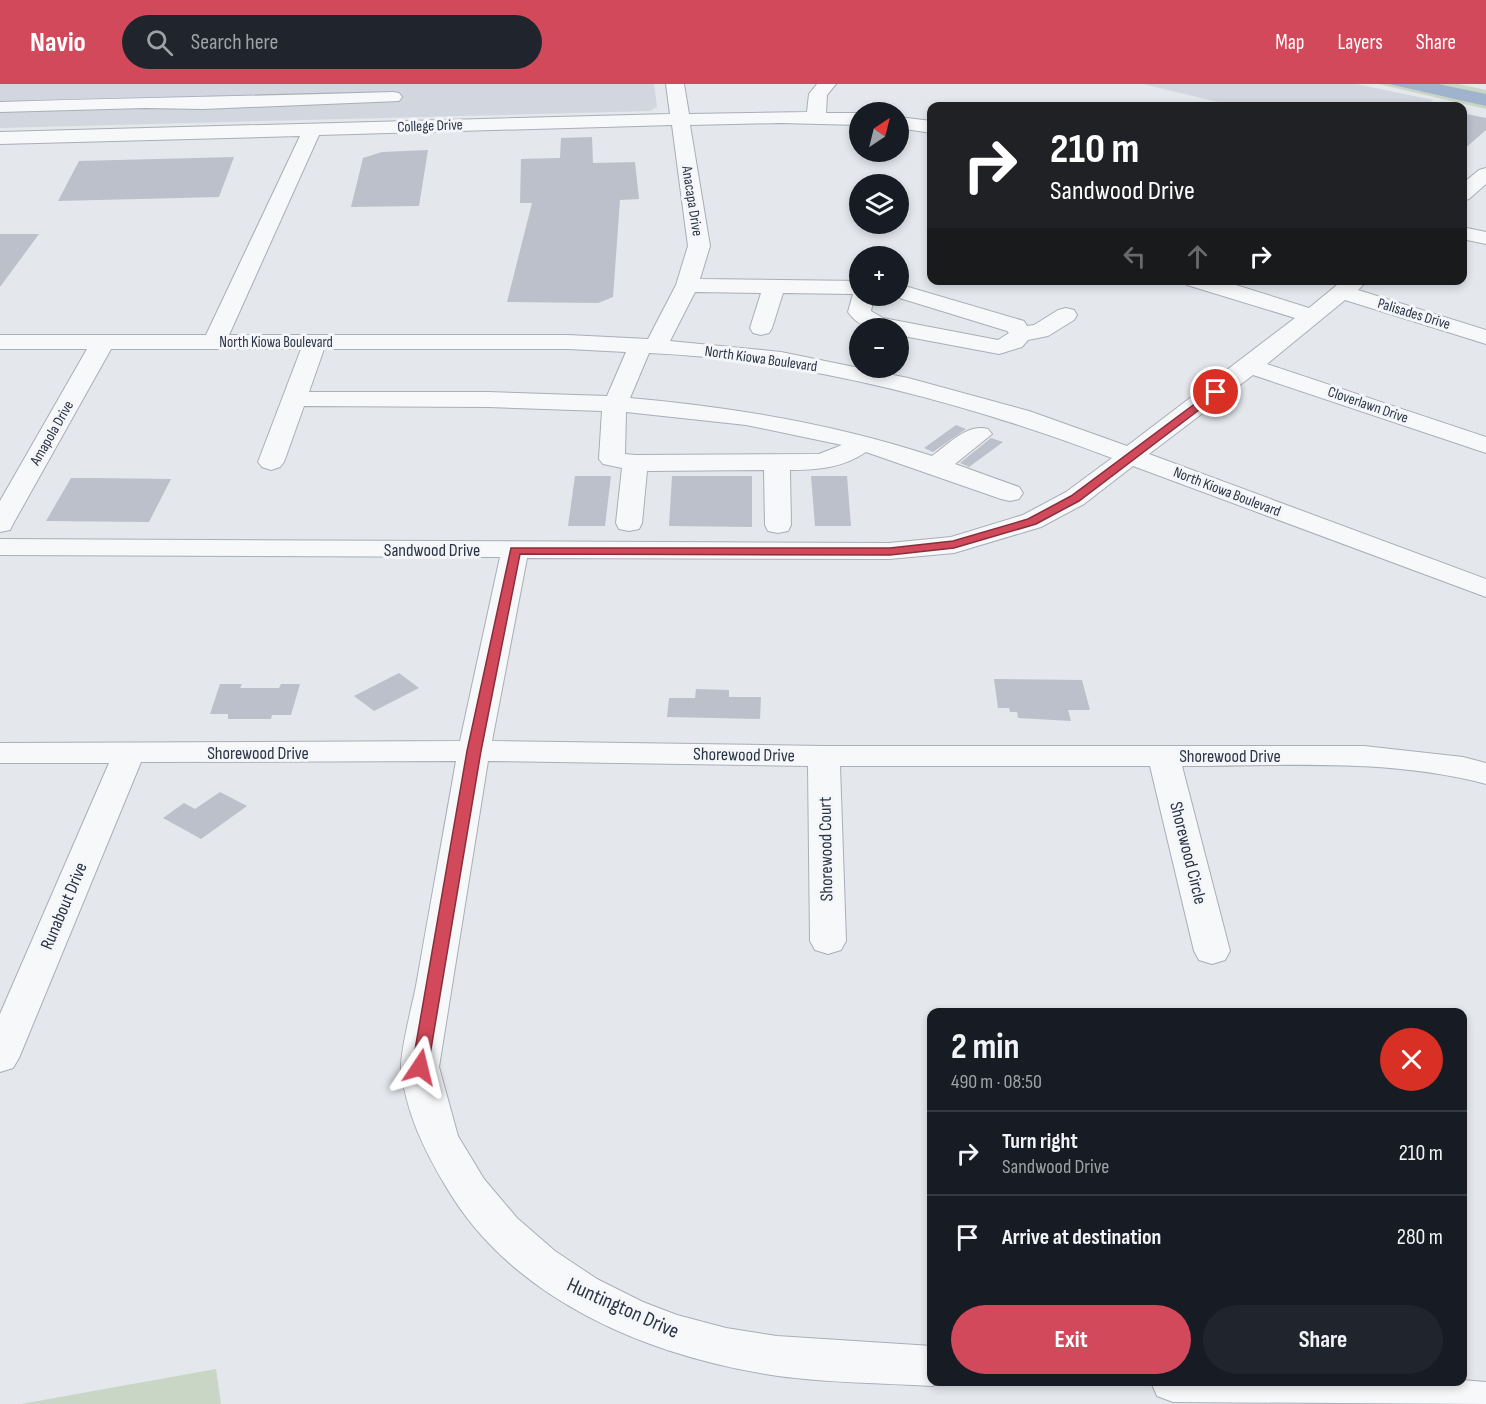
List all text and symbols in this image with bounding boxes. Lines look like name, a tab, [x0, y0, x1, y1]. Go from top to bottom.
search box	[122, 15, 542, 69]
text: Navio	[30, 26, 86, 59]
icon: search	[143, 26, 176, 59]
text: Search here	[191, 29, 278, 56]
text: Map	[1275, 30, 1304, 55]
text: Layers	[1337, 30, 1383, 55]
text: Share	[1416, 30, 1456, 55]
north arrow	[849, 102, 909, 162]
map controls	[849, 102, 909, 378]
street label: College Drive	[397, 115, 463, 137]
text: 210 m	[1050, 124, 1139, 175]
icon: right	[951, 126, 1029, 204]
street label: Anacapa Drive	[677, 163, 707, 238]
button: layers	[849, 174, 909, 234]
text: Sandwood Drive	[1050, 175, 1195, 207]
icon: left	[1118, 240, 1151, 273]
icon: ahead	[1181, 240, 1214, 273]
icon: right	[1244, 240, 1277, 273]
button: +	[849, 246, 909, 306]
street label: Palisades Drive	[1375, 294, 1453, 334]
button: −	[849, 318, 909, 378]
street label: North Kiowa Boulevard	[219, 333, 333, 352]
street label: North Kiowa Boulevard	[703, 342, 819, 376]
pin	[1190, 366, 1241, 417]
icon: arrive	[1199, 375, 1232, 408]
street label: Cloverlawn Drive	[1325, 382, 1411, 428]
street label: Amapola Drive	[25, 397, 78, 470]
street label: North Kiowa Boulevard	[1171, 463, 1283, 521]
street label: Sandwood Drive	[384, 540, 480, 561]
street label: Shorewood Drive	[207, 743, 309, 764]
street label: Shorewood Drive	[693, 744, 795, 766]
street label: Shorewood Drive	[1179, 746, 1281, 767]
street label: Shorewood Court	[815, 796, 837, 902]
street label: Shorewood Circle	[1165, 800, 1211, 906]
street label: Runabout Drive	[36, 859, 92, 953]
text: 2 min	[951, 1026, 1020, 1069]
button: close	[1380, 1028, 1443, 1091]
position arrow	[388, 1035, 452, 1099]
text: 490 m · 08:50	[951, 1070, 1042, 1094]
text: Turn right	[1002, 1128, 1078, 1155]
icon: right	[951, 1137, 984, 1170]
text: 210 m	[1399, 1140, 1443, 1167]
text: Sandwood Drive	[1002, 1155, 1109, 1179]
icon: arrive	[951, 1221, 984, 1254]
text: Arrive at destination	[1002, 1224, 1161, 1251]
text: 280 m	[1397, 1224, 1443, 1251]
street label: Huntington Drive	[563, 1272, 683, 1344]
button: Exit	[951, 1305, 1191, 1374]
button: Share	[1203, 1305, 1443, 1374]

